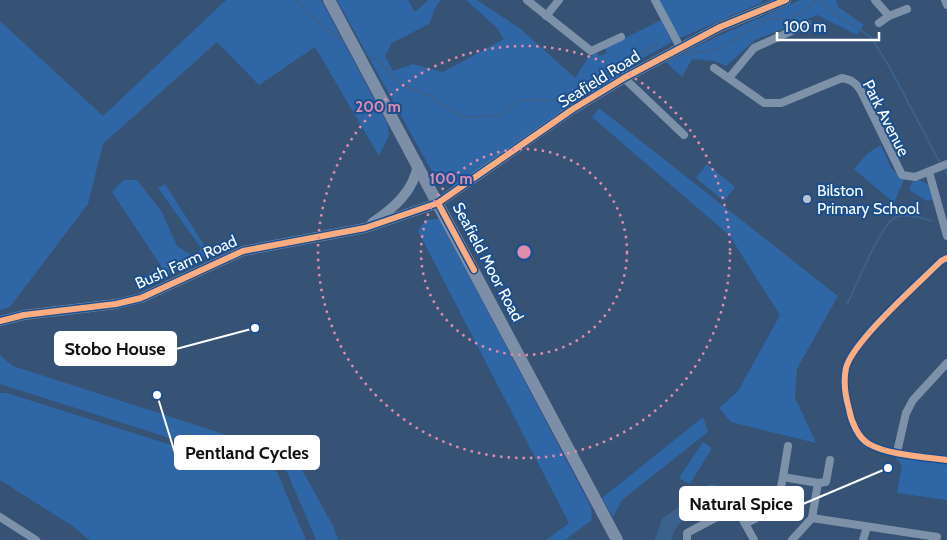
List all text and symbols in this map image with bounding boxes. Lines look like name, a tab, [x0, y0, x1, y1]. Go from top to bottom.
scale bar	[777, 10, 880, 42]
text: 100 m	[784, 18, 826, 36]
street label: Seafield Road	[555, 46, 643, 112]
street label: Park Avenue	[859, 77, 913, 159]
text: 200 m	[355, 98, 401, 116]
text: 100 m	[429, 170, 473, 188]
place label: Bilston Primary School	[817, 181, 920, 218]
marker: Bilston Primary School	[801, 193, 813, 205]
street label: Seafield Moor Road	[449, 199, 527, 325]
street label: Bush Farm Road	[132, 231, 240, 293]
centre of rings	[515, 243, 533, 261]
callout: Stobo House	[55, 332, 176, 365]
text: Stobo House	[64, 338, 166, 360]
callout: Pentland Cycles	[175, 436, 319, 469]
text: Pentland Cycles	[185, 442, 309, 464]
callout: Natural Spice	[680, 487, 803, 520]
text: Natural Spice	[689, 493, 793, 515]

